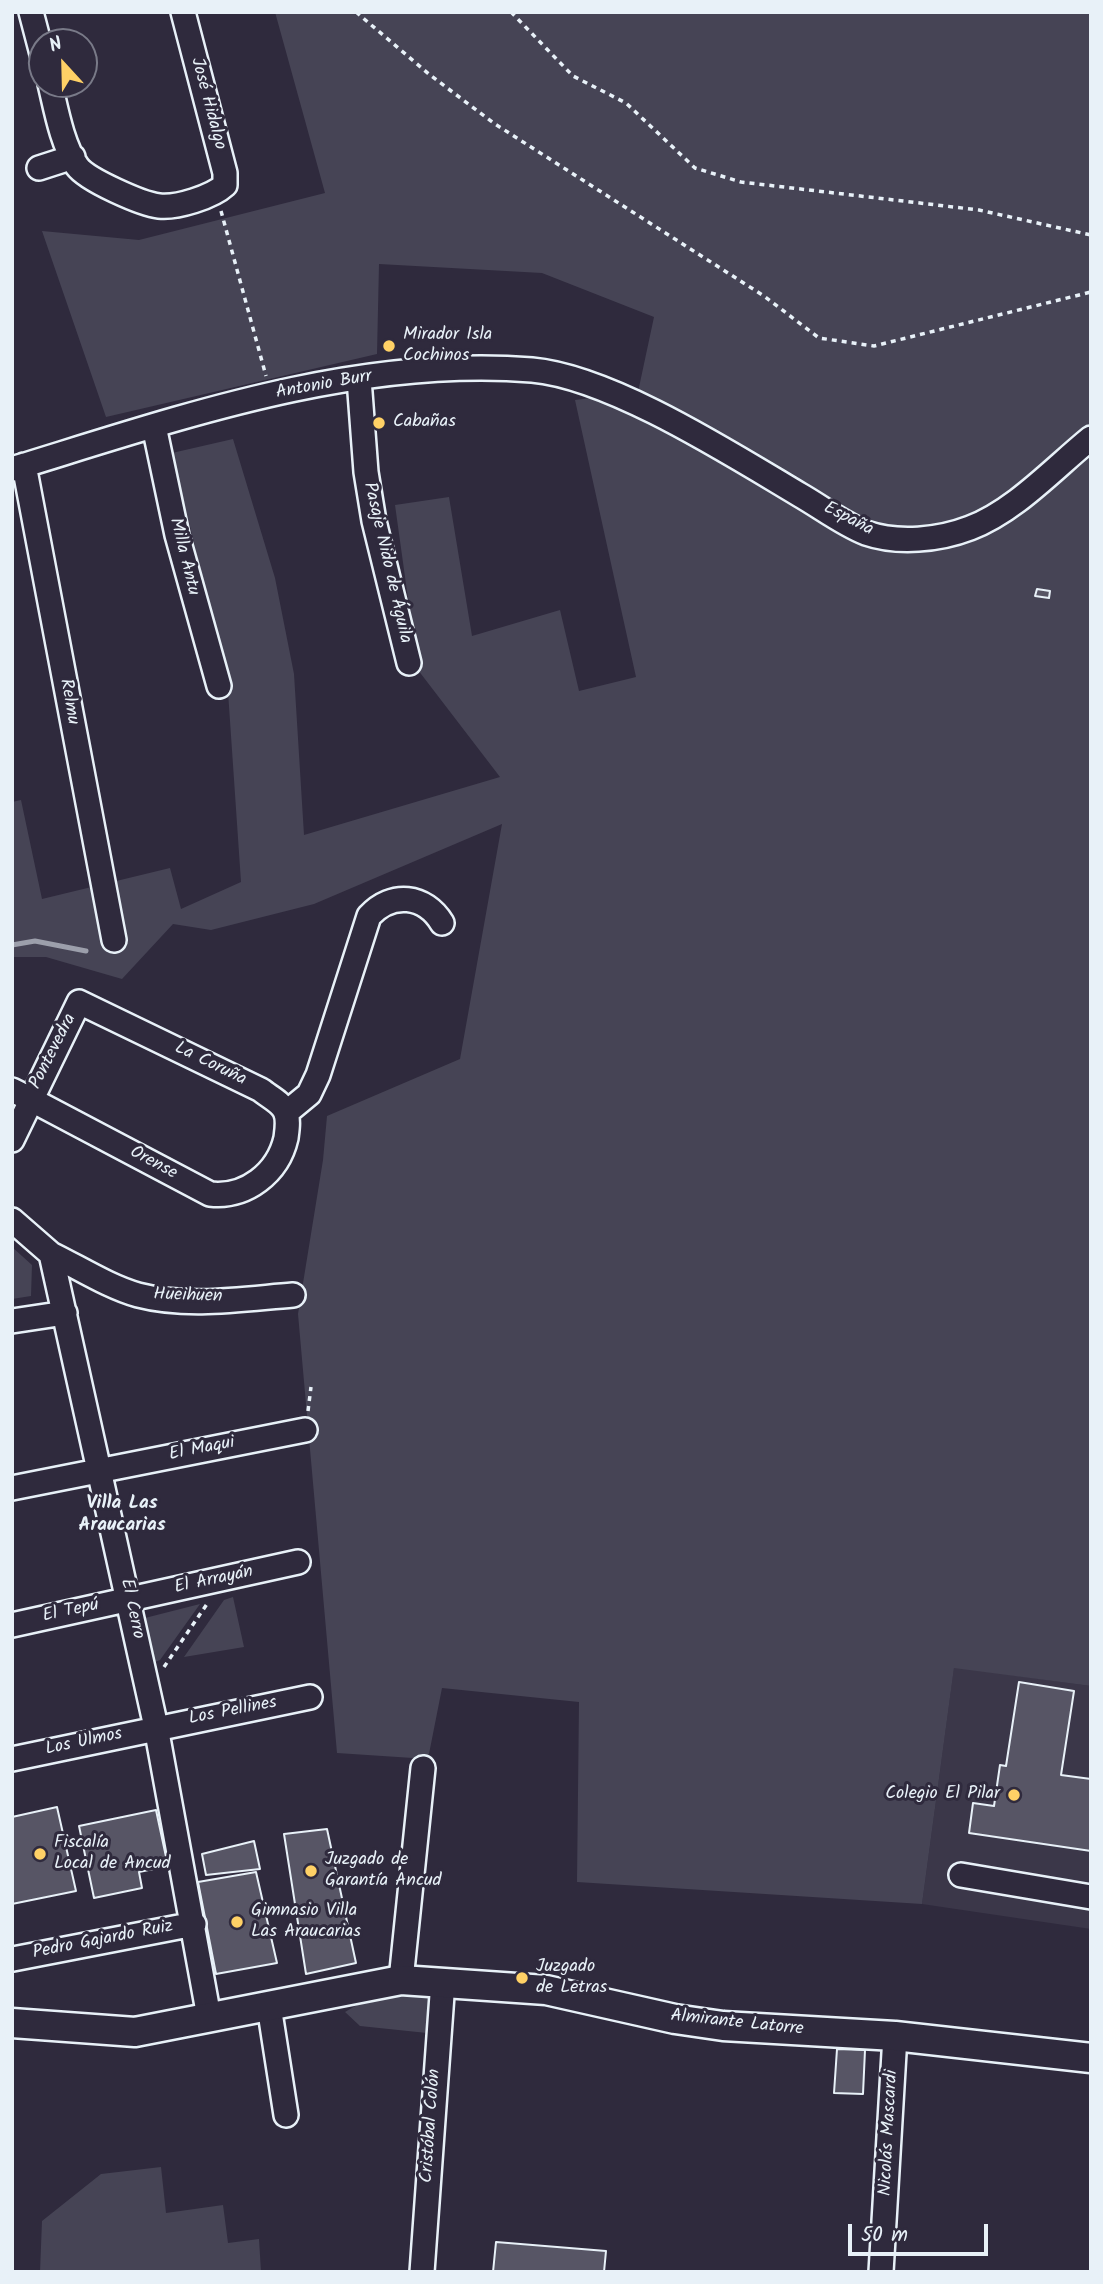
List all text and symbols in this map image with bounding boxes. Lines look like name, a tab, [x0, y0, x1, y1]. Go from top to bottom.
north arrow	[28, 28, 98, 98]
text: N	[45, 29, 67, 62]
street label: José Hidalgo	[184, 56, 230, 152]
place label: Mirador Isla Cochinos	[403, 325, 492, 368]
marker: Mirador Isla Cochinos	[381, 338, 397, 354]
street label: Antonio Burr	[274, 367, 374, 405]
place label: Cabañas	[393, 412, 456, 434]
marker: Cabañas	[371, 415, 387, 431]
street label: Pasaje Nido de Águila	[357, 480, 415, 646]
street label: España	[819, 498, 877, 542]
street label: Milla Antu	[163, 516, 203, 598]
street label: Relmu	[53, 677, 83, 727]
street label: Pontevedra	[26, 1011, 82, 1093]
street label: La Coruña	[171, 1038, 249, 1092]
street label: Orense	[126, 1143, 180, 1185]
street label: Hueihuen	[153, 1285, 223, 1309]
street label: El Maqui	[167, 1433, 237, 1467]
district label: Villa Las Araucarias	[78, 1494, 166, 1538]
street label: El Arrayán	[173, 1562, 255, 1600]
street label: El Cerro	[114, 1577, 148, 1641]
street label: El Tepú	[41, 1595, 101, 1629]
street label: Los Pellines	[187, 1693, 279, 1731]
street label: Los Ulmos	[44, 1724, 124, 1762]
place label: Colegio El Pilar	[885, 1784, 1000, 1806]
marker: Colegio El Pilar	[1006, 1787, 1022, 1803]
place label: Fiscalía Local de Ancud	[54, 1833, 171, 1876]
marker: Fiscalía Local de Ancud	[32, 1846, 48, 1862]
place label: Juzgado de Garantía Ancud	[325, 1850, 442, 1892]
marker: Juzgado de Garantía Ancud	[303, 1863, 319, 1879]
place label: Gimnasio Villa Las Araucarias	[251, 1901, 361, 1944]
marker: Gimnasio Villa Las Araucarias	[229, 1914, 245, 1930]
street label: Pedro Gajardo Ruiz	[31, 1917, 175, 1965]
place label: Juzgado de Letras	[536, 1957, 607, 2000]
marker: Juzgado de Letras	[514, 1970, 530, 1986]
street label: Almirante Latorre	[669, 2006, 805, 2042]
street label: Cristóbal Colón	[417, 2068, 447, 2184]
street label: Nicolás Mascardi	[876, 2069, 904, 2197]
scale bar	[851, 2210, 991, 2254]
text: 50 m	[861, 2219, 908, 2252]

